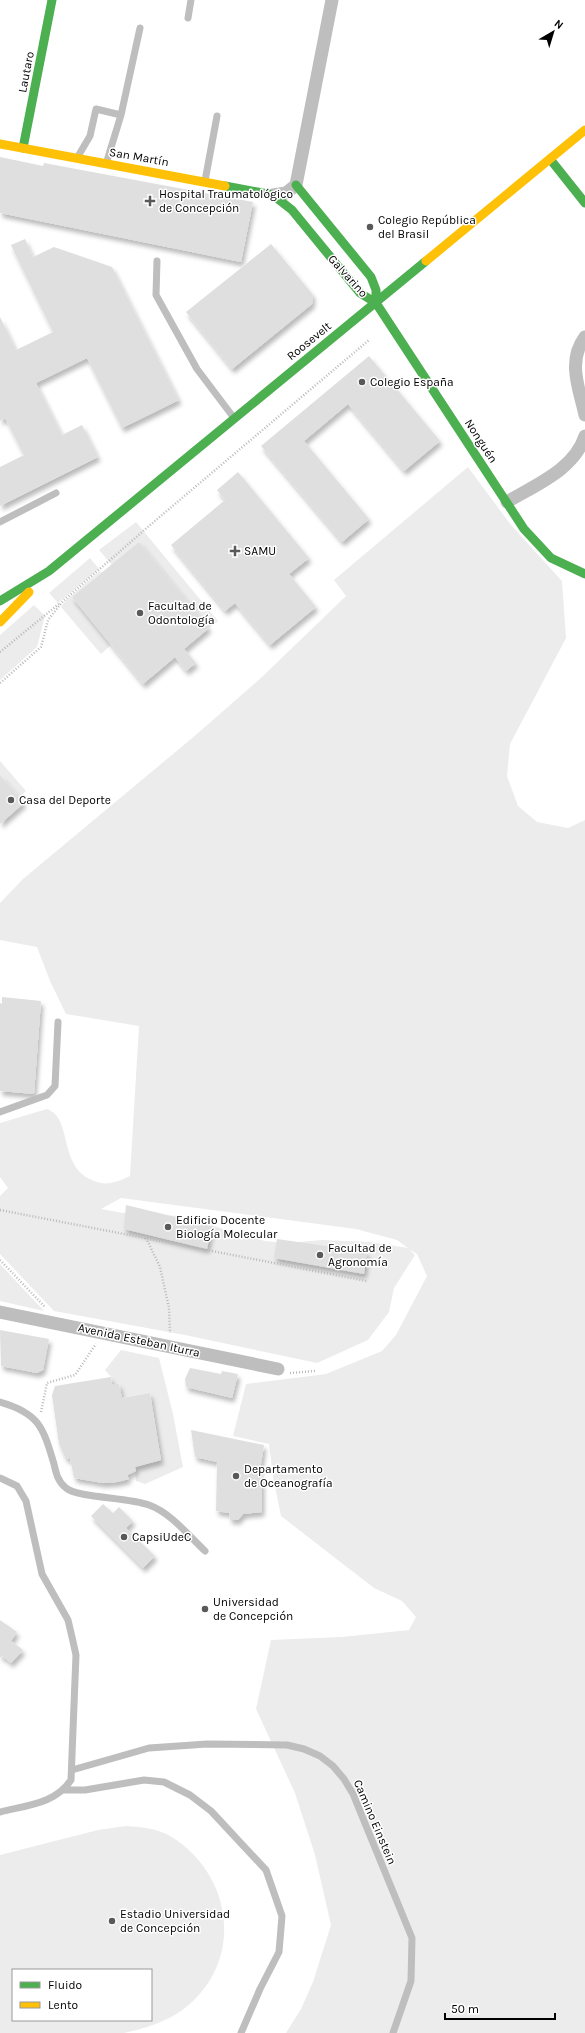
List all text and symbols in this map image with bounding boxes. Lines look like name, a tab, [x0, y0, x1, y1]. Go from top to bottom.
north arrow	[533, 12, 573, 52]
text: N	[552, 17, 566, 32]
street label: Lautaro	[15, 50, 37, 94]
street label: San Martín	[108, 145, 170, 169]
place label: Hospital Traumatológico de Concepción	[159, 187, 293, 215]
marker: Hospital Traumatológico de Concepción	[144, 195, 156, 207]
place label: Colegio República del Brasil	[378, 213, 476, 241]
marker: Colegio República del Brasil	[365, 222, 375, 232]
street label: Galvarino	[325, 252, 371, 300]
street label: Roosevelt	[284, 319, 334, 363]
place label: Colegio España	[370, 375, 454, 389]
marker: Colegio España	[357, 377, 367, 387]
street label: Nonguén	[462, 416, 500, 466]
place label: SAMU	[244, 544, 276, 558]
marker: SAMU	[229, 545, 241, 557]
place label: Facultad de Odontología	[148, 599, 215, 627]
marker: Facultad de Odontología	[135, 608, 145, 618]
place label: Casa del Deporte	[19, 793, 111, 807]
marker: Casa del Deporte	[6, 795, 16, 805]
place label: Edificio Docente Biología Molecular	[176, 1213, 278, 1241]
marker: Edificio Docente Biología Molecular	[163, 1222, 173, 1232]
place label: Facultad de Agronomía	[328, 1241, 392, 1269]
marker: Facultad de Agronomía	[315, 1250, 325, 1260]
street label: Avenida Esteban Iturra	[77, 1320, 201, 1360]
place label: Departamento de Oceanografía	[244, 1462, 333, 1490]
marker: Departamento de Oceanografía	[231, 1471, 241, 1481]
place label: CapsiUdeC	[132, 1530, 191, 1544]
marker: CapsiUdeC	[119, 1532, 129, 1542]
place label: Universidad de Concepción	[213, 1595, 293, 1623]
marker: Universidad de Concepción	[200, 1604, 210, 1614]
street label: Camino Einstein	[351, 1777, 399, 1867]
place label: Estadio Universidad de Concepción	[120, 1907, 230, 1935]
marker: Estadio Universidad de Concepción	[107, 1916, 117, 1926]
legend	[12, 1969, 152, 2021]
text: Fluido	[48, 1978, 82, 1992]
scale bar	[445, 1995, 555, 2021]
text: Lento	[48, 1998, 78, 2012]
text: 50 m	[451, 2002, 479, 2016]

